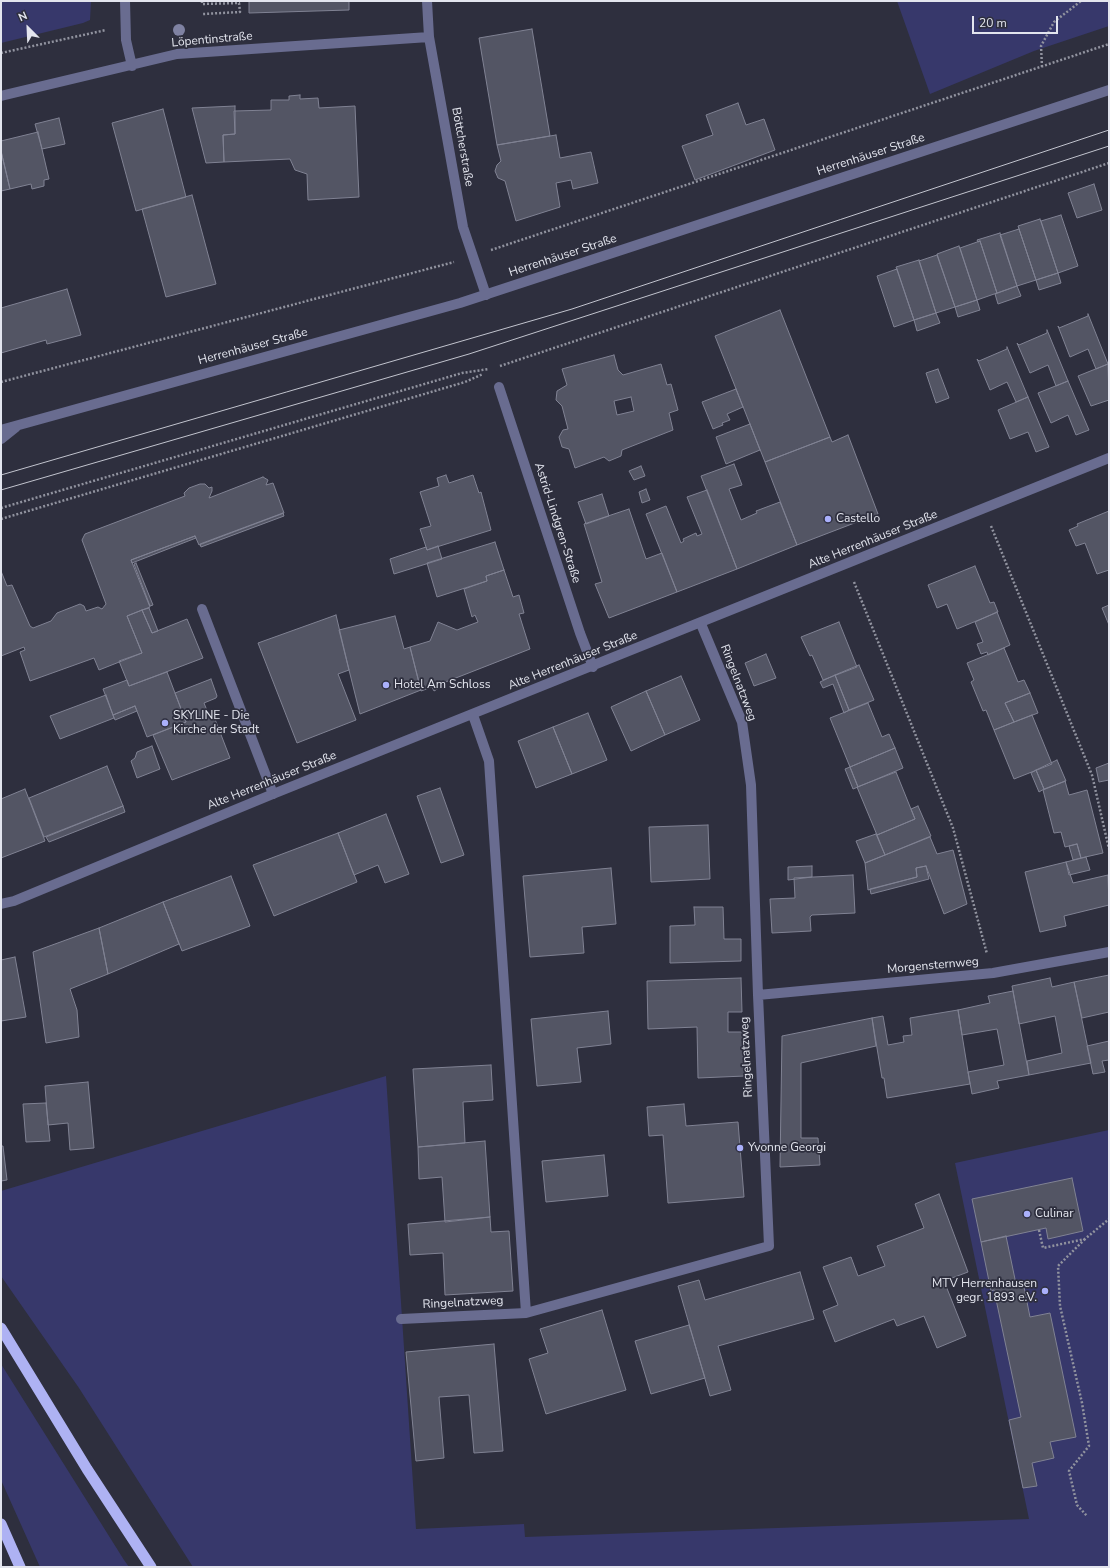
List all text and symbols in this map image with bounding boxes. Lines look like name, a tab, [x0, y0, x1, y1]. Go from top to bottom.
north arrow	[8, 8, 48, 48]
text: N	[16, 8, 30, 25]
scale bar	[974, 8, 1060, 34]
text: 20 m	[979, 15, 1007, 31]
street label: Löpentinstraße	[171, 29, 253, 51]
street label: Böttcherstraße	[448, 106, 476, 188]
street label: Herrenhäuser Straße	[815, 131, 927, 179]
street label: Herrenhäuser Straße	[507, 232, 619, 280]
street label: Herrenhäuser Straße	[197, 325, 309, 369]
street label: Astrid-Lindgren-Straße	[531, 461, 583, 585]
street label: Alte Herrenhäuser Straße	[806, 507, 940, 573]
place label: Castello	[836, 512, 880, 526]
marker: Castello	[823, 514, 833, 524]
street label: Alte Herrenhäuser Straße	[506, 628, 640, 694]
street label: Ringelnatzweg	[717, 643, 759, 723]
place label: Hotel Am Schloss	[394, 678, 490, 692]
marker: Hotel Am Schloss	[381, 680, 391, 690]
place label: SKYLINE - Die Kirche der Stadt	[173, 709, 259, 737]
marker: SKYLINE - Die Kirche der Stadt	[160, 718, 170, 728]
street label: Alte Herrenhäuser Straße	[205, 748, 339, 814]
street label: Morgensternweg	[887, 955, 979, 977]
street label: Ringelnatzweg	[738, 1016, 756, 1098]
place label: Yvonne Georgi	[748, 1141, 826, 1155]
marker: Yvonne Georgi	[735, 1143, 745, 1153]
place label: Culinar	[1035, 1207, 1073, 1221]
marker: Culinar	[1022, 1209, 1032, 1219]
place label: MTV Herrenhausen gegr. 1893 e.V.	[932, 1277, 1037, 1305]
marker: MTV Herrenhausen gegr. 1893 e.V.	[1040, 1286, 1050, 1296]
street label: Ringelnatzweg	[422, 1294, 504, 1312]

